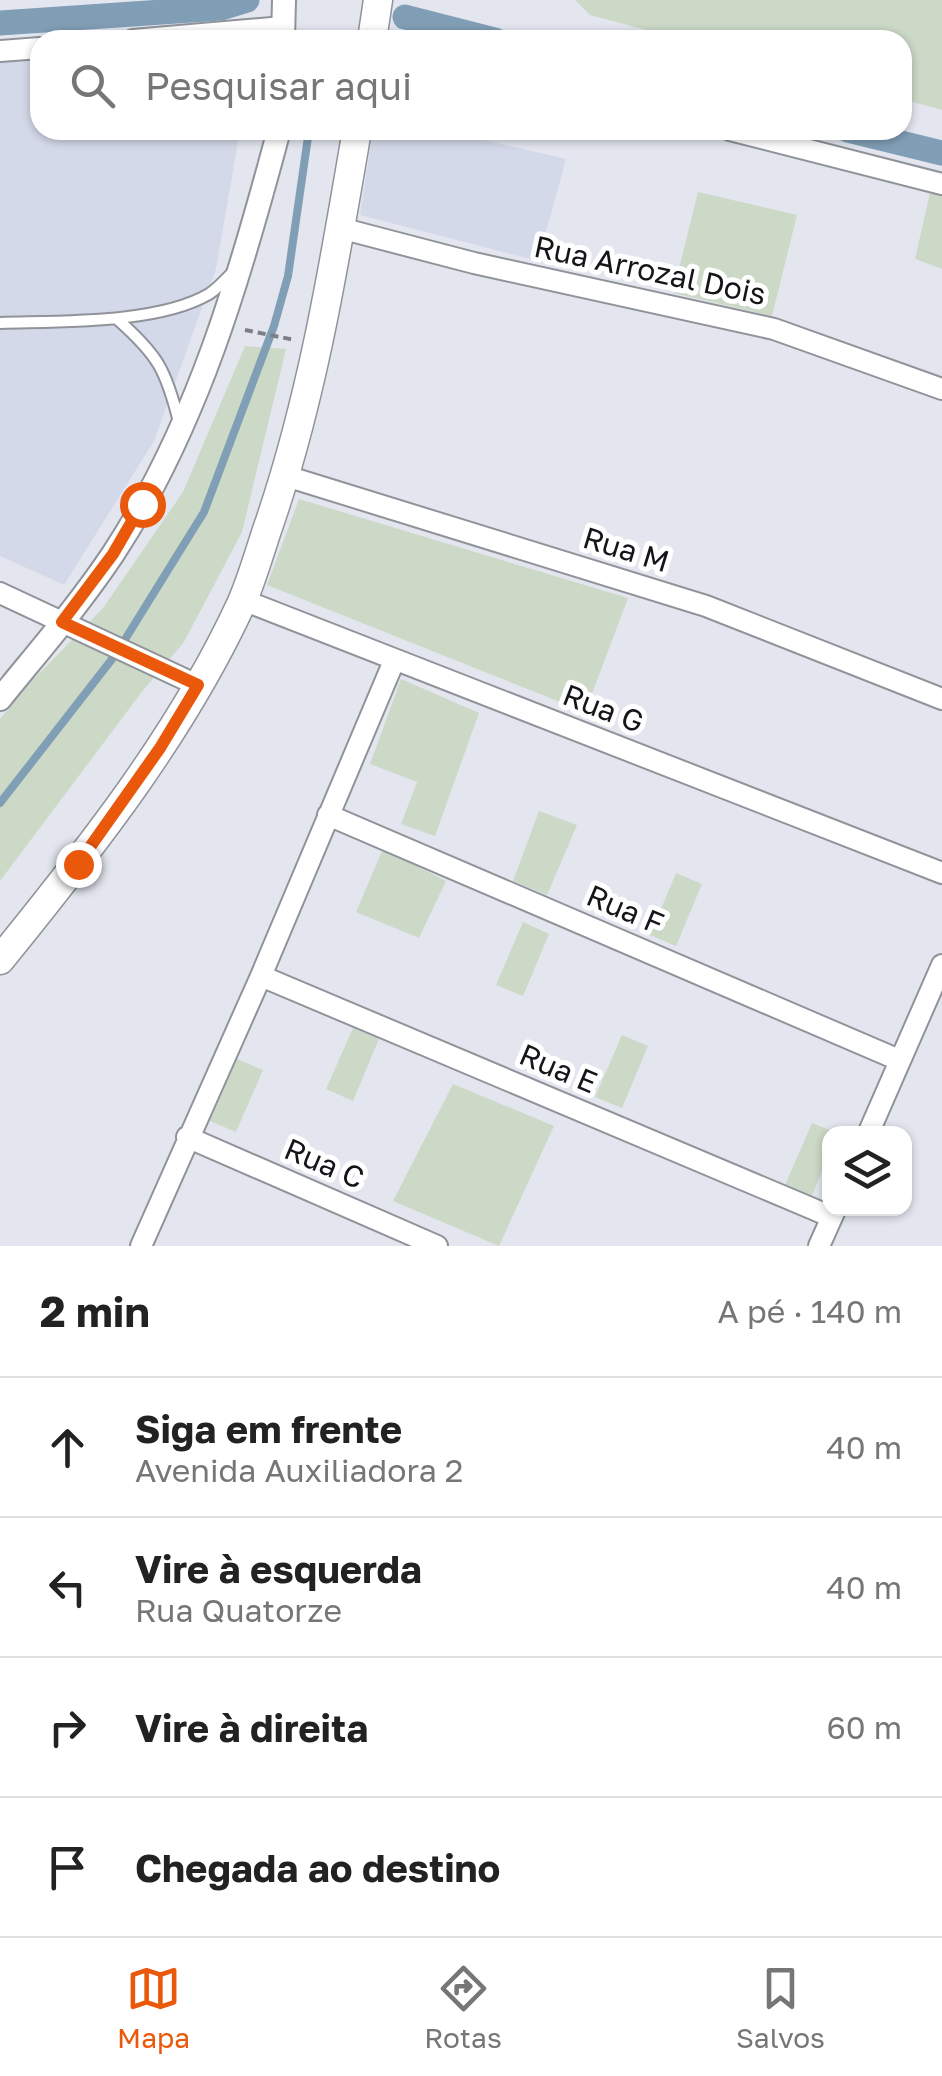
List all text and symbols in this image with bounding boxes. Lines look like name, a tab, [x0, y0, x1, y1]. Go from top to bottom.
search box	[30, 30, 912, 140]
icon: search	[65, 58, 120, 113]
text: Pesquisar aqui	[145, 63, 412, 108]
street label: Rua Arrozal Dois	[531, 228, 769, 312]
route start	[120, 482, 166, 528]
street label: Rua M	[579, 519, 674, 579]
street label: Rua G	[558, 676, 649, 740]
route end	[56, 842, 102, 888]
street label: Rua F	[581, 877, 669, 941]
street label: Rua E	[514, 1036, 603, 1100]
map controls	[822, 1126, 912, 1216]
button: layers	[822, 1126, 912, 1216]
street label: Rua C	[279, 1130, 370, 1196]
text: 2 min	[40, 1286, 150, 1336]
text: A pé · 140 m	[718, 1292, 902, 1330]
text: Siga em frente	[135, 1406, 402, 1451]
icon: ahead	[40, 1420, 95, 1475]
text: 40 m	[826, 1428, 902, 1466]
text: Avenida Auxiliadora 2	[135, 1451, 463, 1489]
text: Vire à esquerda	[135, 1546, 422, 1591]
icon: left	[40, 1560, 95, 1615]
text: 40 m	[826, 1568, 902, 1606]
text: Rua Quatorze	[135, 1591, 342, 1629]
icon: right	[40, 1700, 95, 1755]
text: Vire à direita	[135, 1705, 368, 1750]
text: 60 m	[826, 1708, 902, 1746]
icon: arrive	[40, 1840, 95, 1895]
text: Chegada ao destino	[135, 1845, 500, 1890]
tab: Mapa	[117, 1961, 190, 2054]
tab: Rotas	[424, 1961, 502, 2054]
tab: Salvos	[736, 1961, 825, 2054]

